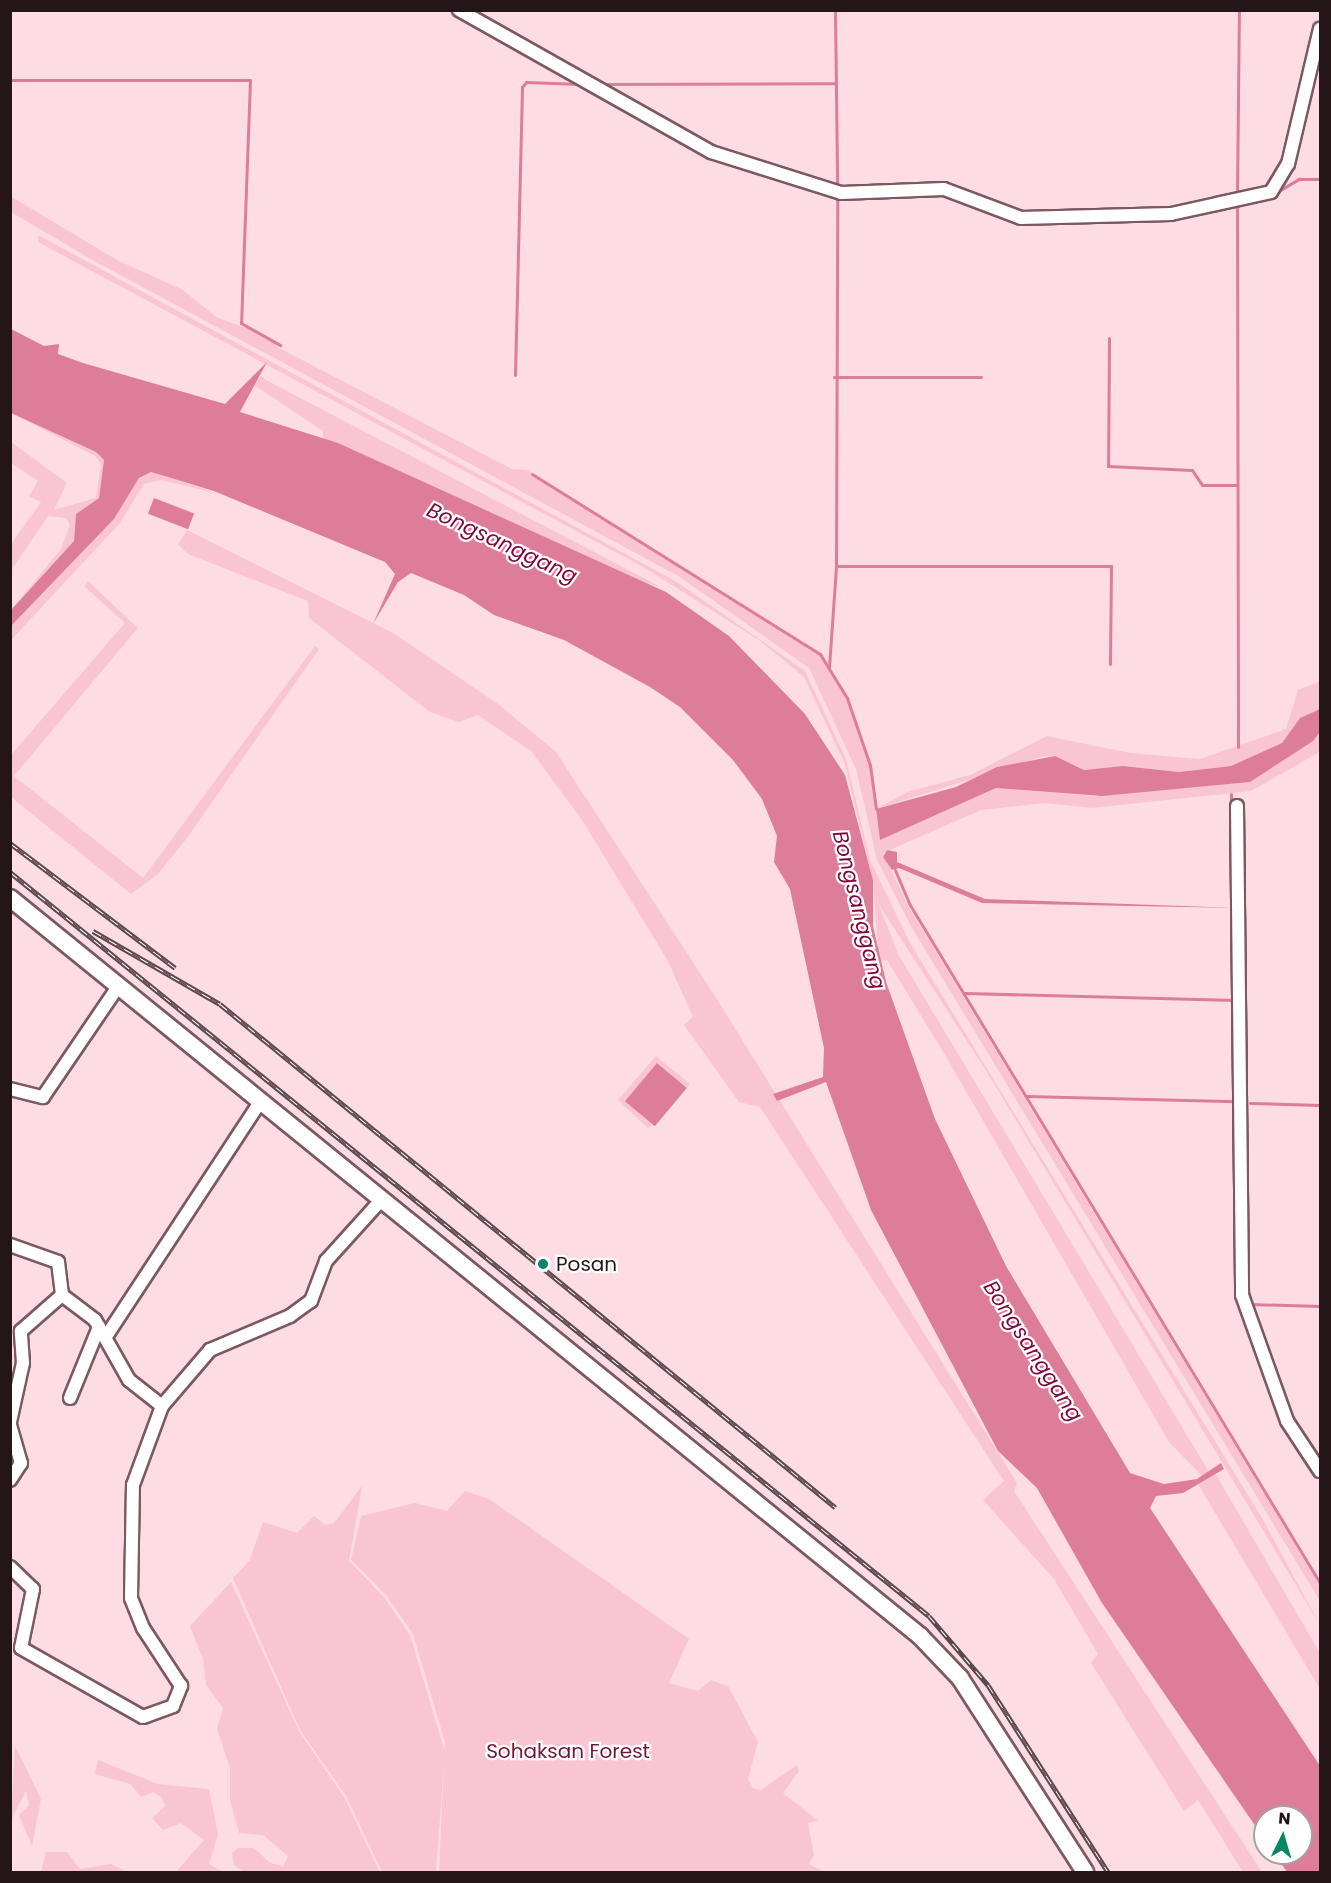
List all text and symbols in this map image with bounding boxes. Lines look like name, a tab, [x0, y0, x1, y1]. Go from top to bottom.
water label: Bongsanggang	[423, 497, 581, 589]
water label: Bongsanggang	[827, 828, 891, 992]
place label: Posan	[556, 1252, 617, 1276]
marker: Posan	[534, 1255, 552, 1273]
water label: Bongsanggang	[978, 1276, 1088, 1426]
park label: Sohaksan Forest	[486, 1739, 650, 1763]
north arrow	[1253, 1805, 1313, 1865]
text: N	[1277, 1807, 1291, 1831]

